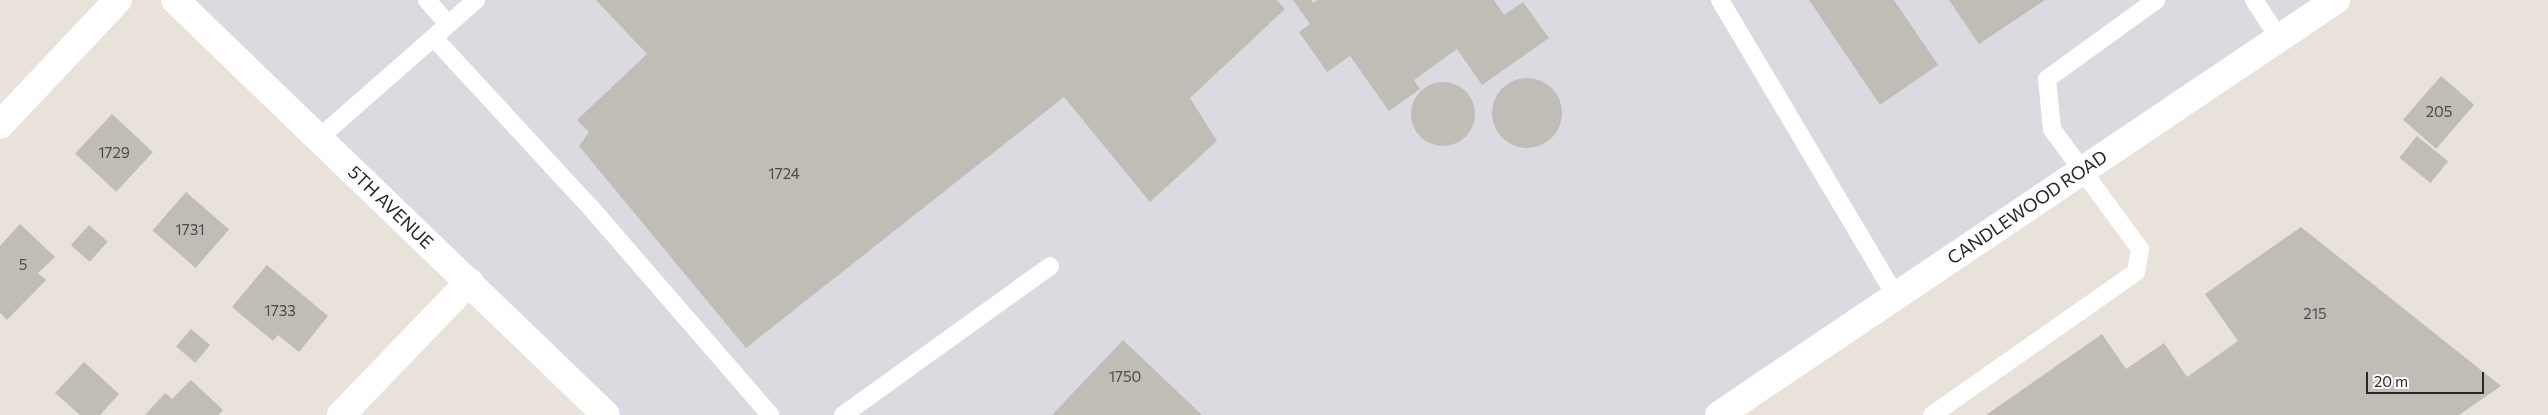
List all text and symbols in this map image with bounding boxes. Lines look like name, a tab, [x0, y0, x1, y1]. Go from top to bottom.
house number: 205	[2426, 103, 2452, 121]
house number: 1729	[98, 144, 130, 162]
street label: CANDLEWOOD ROAD	[1943, 145, 2111, 269]
street label: 5TH AVENUE	[344, 161, 438, 253]
house number: 1724	[768, 165, 800, 183]
house number: 1731	[175, 221, 205, 239]
house number: 5	[19, 256, 27, 274]
house number: 1733	[264, 302, 296, 320]
house number: 215	[2303, 305, 2327, 323]
scale bar	[2368, 362, 2486, 394]
house number: 1750	[1109, 368, 1141, 386]
text: 20 m	[2374, 372, 2408, 390]

